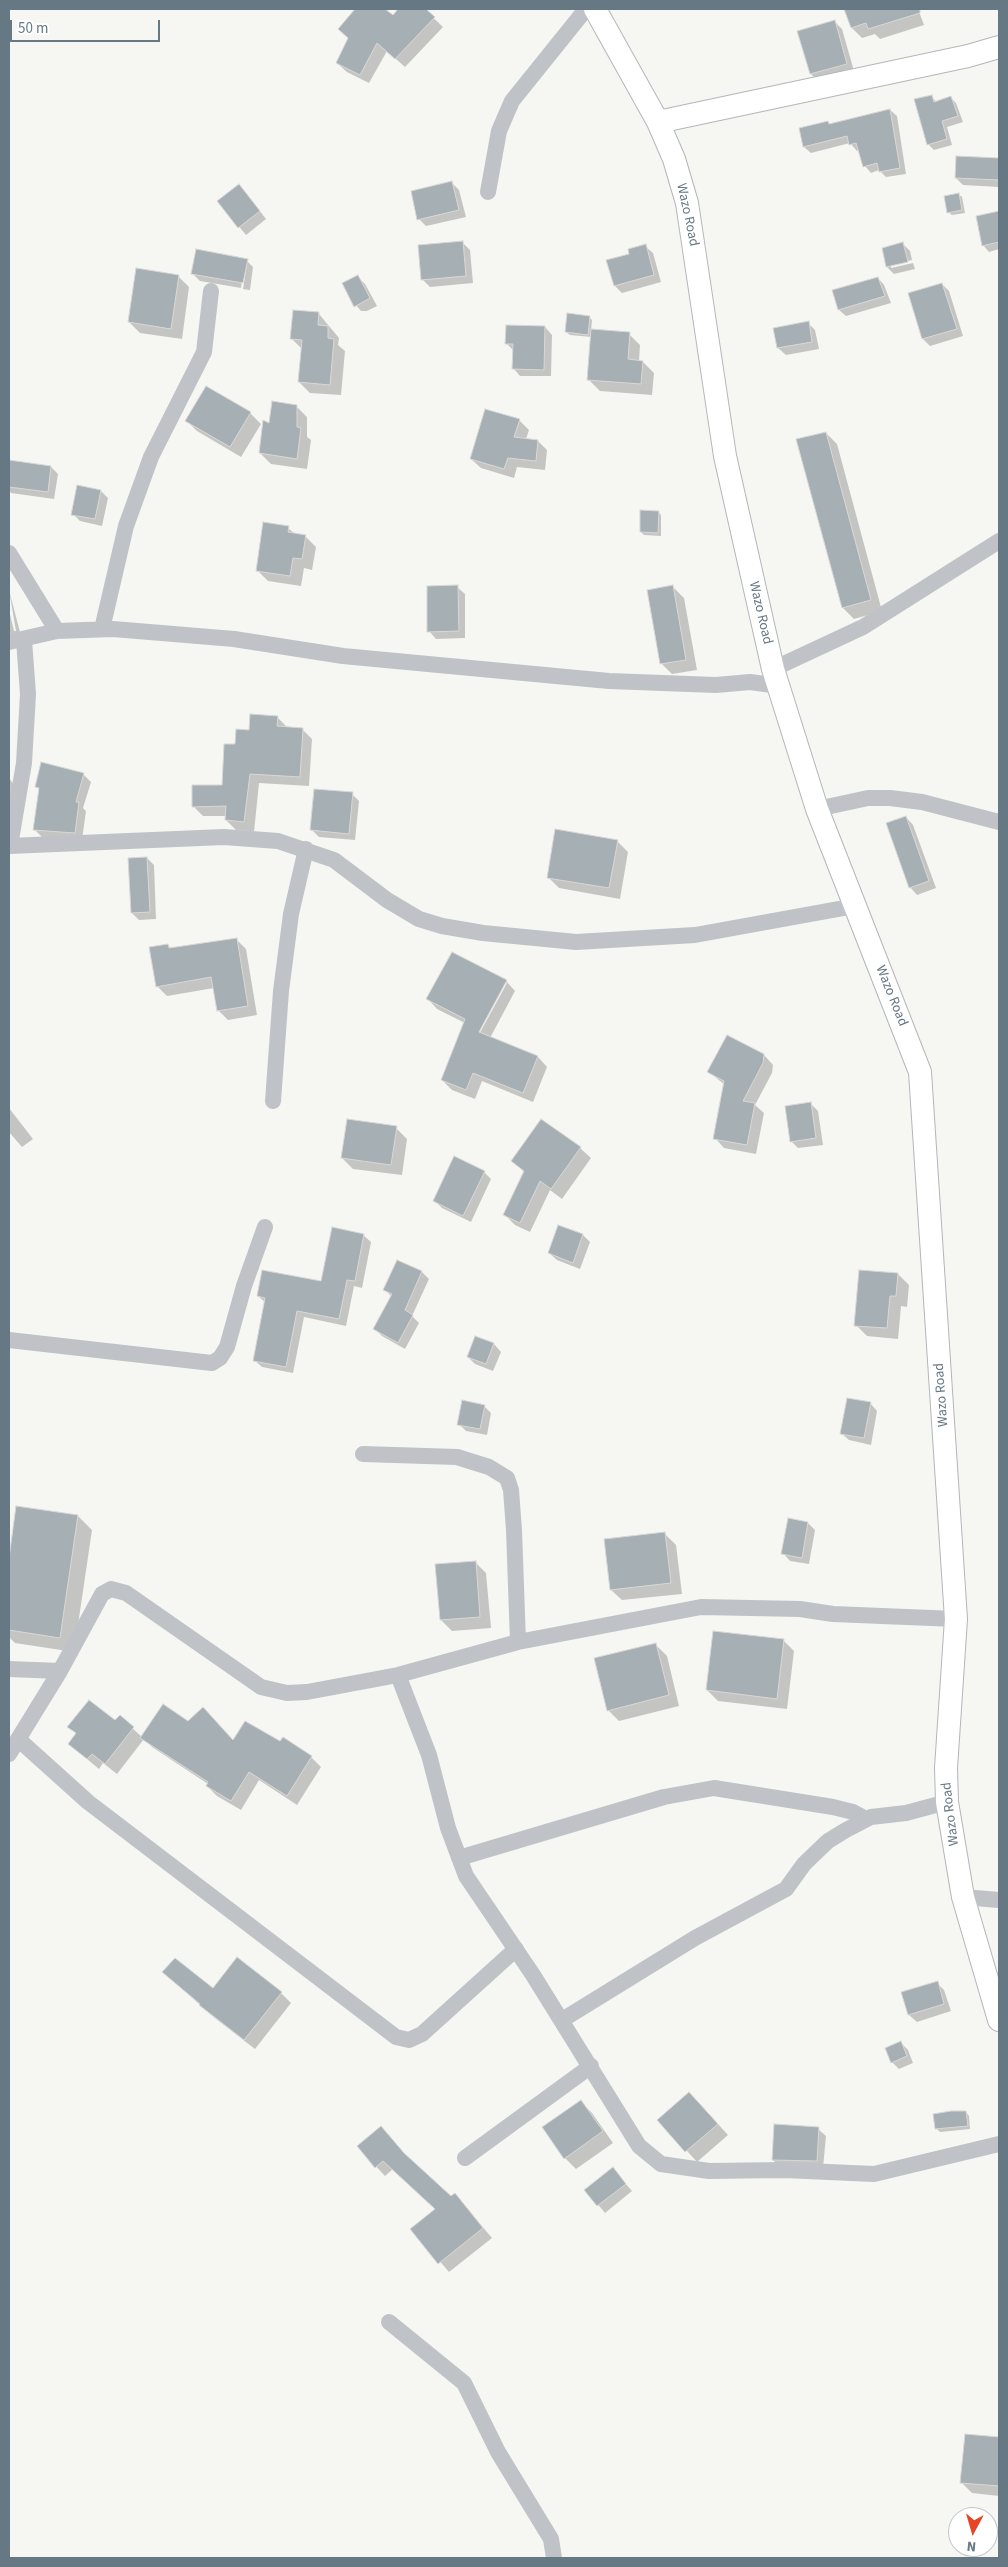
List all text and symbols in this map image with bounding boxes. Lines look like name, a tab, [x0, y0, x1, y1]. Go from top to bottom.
scale bar	[12, 10, 162, 42]
text: 50 m	[18, 18, 48, 39]
street label: Wazo Road	[672, 182, 702, 248]
street label: Wazo Road	[745, 580, 775, 646]
street label: Wazo Road	[871, 963, 911, 1029]
street label: Wazo Road	[931, 1362, 953, 1428]
street label: Wazo Road	[939, 1781, 963, 1847]
north arrow	[948, 2507, 998, 2557]
text: N	[966, 2535, 977, 2556]

